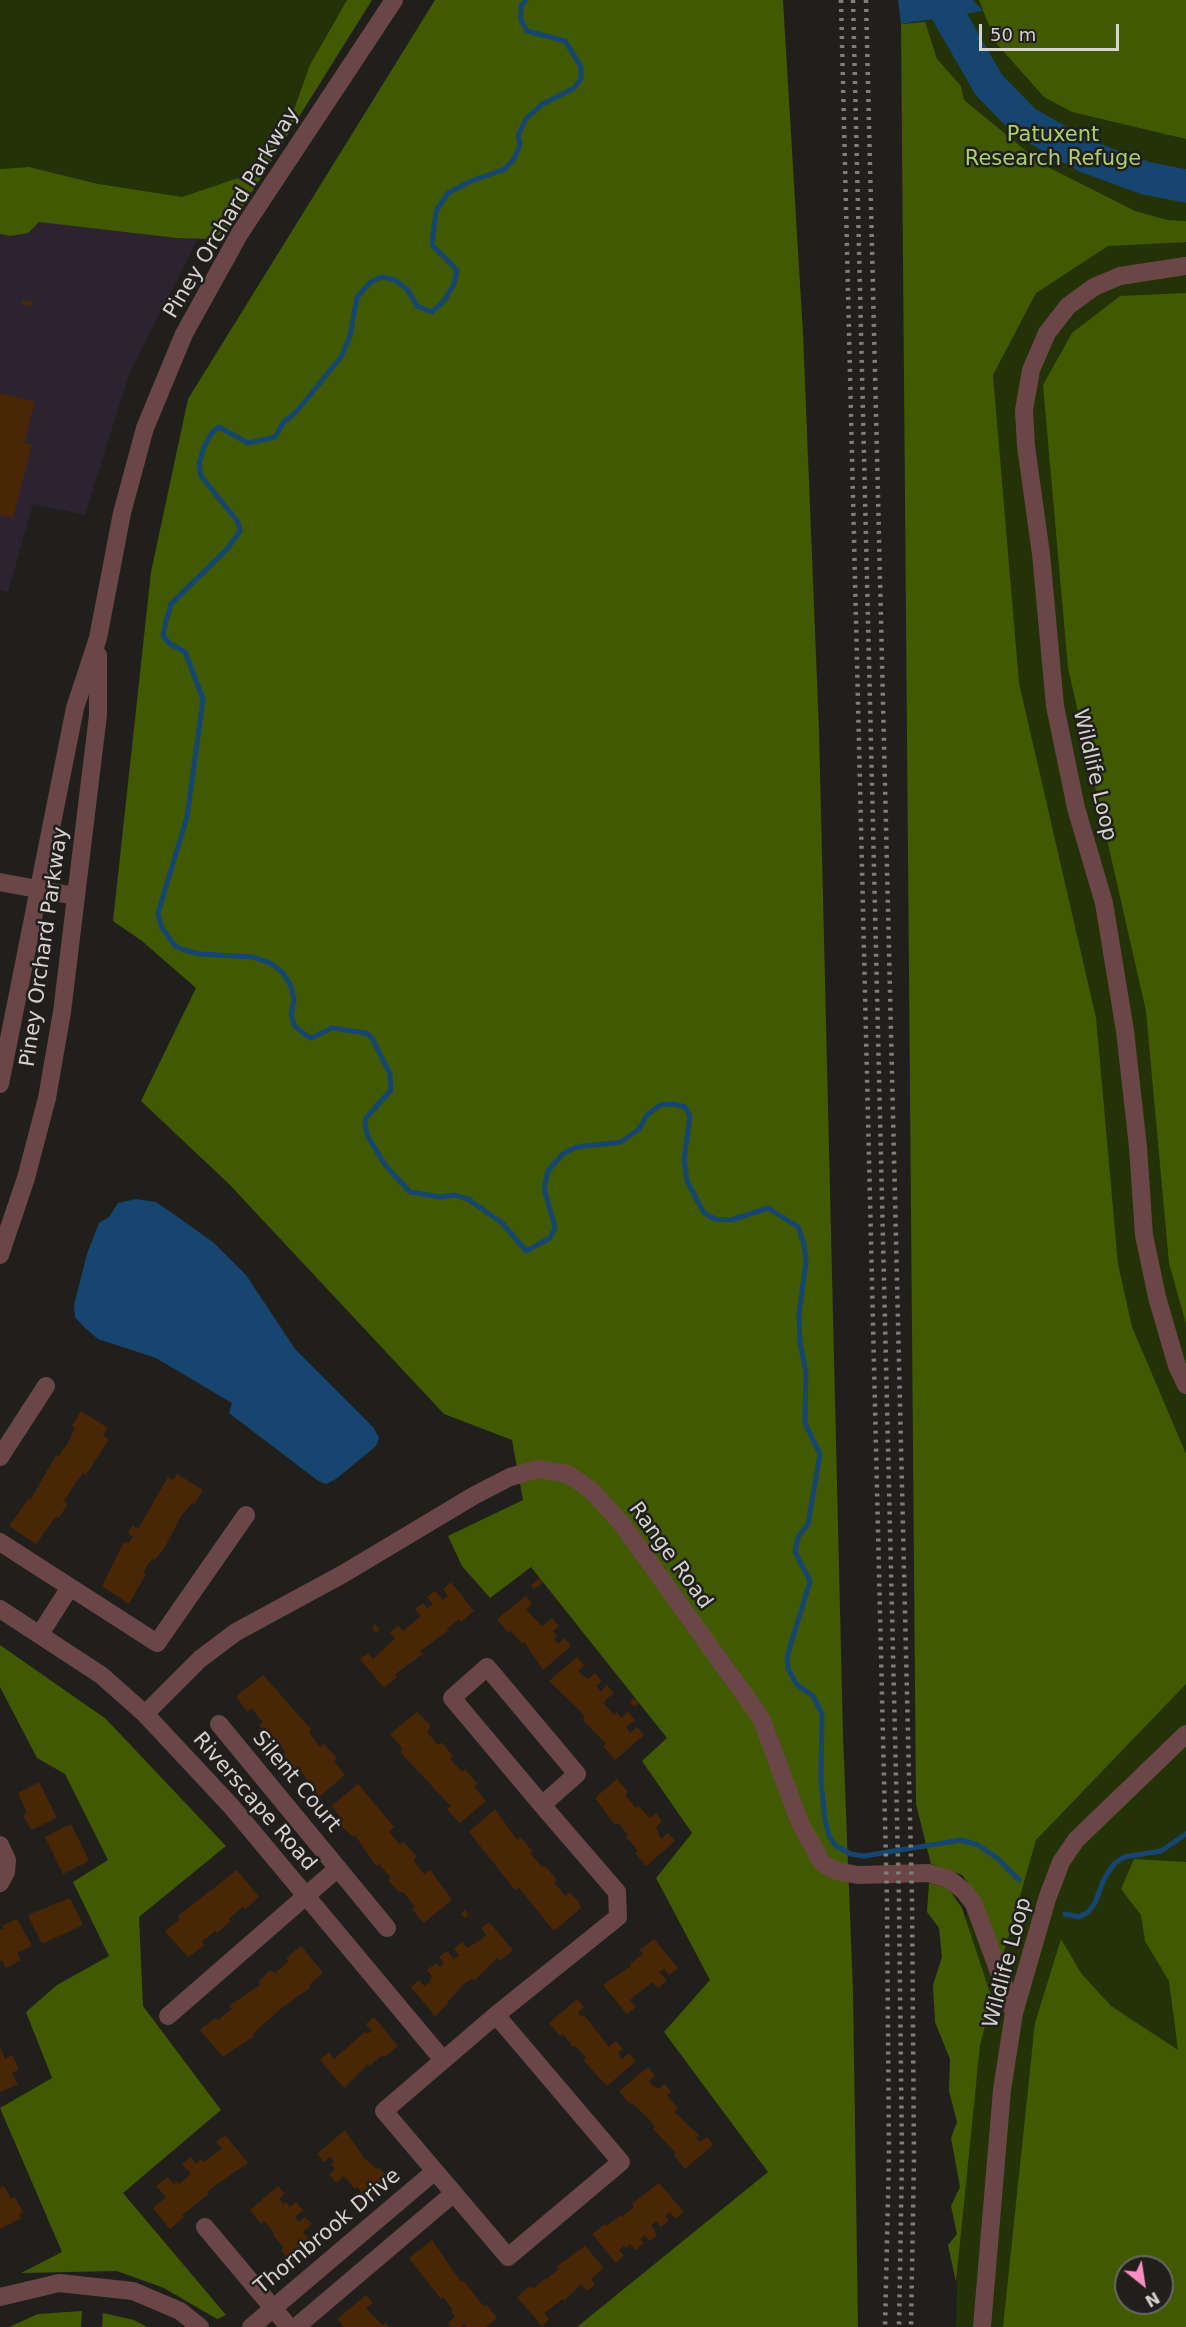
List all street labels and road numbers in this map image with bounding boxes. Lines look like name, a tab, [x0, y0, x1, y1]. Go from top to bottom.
street label: Piney Orchard Parkway	[159, 103, 305, 323]
street label: Wildlife Loop	[1067, 707, 1121, 843]
street label: Piney Orchard Parkway	[16, 825, 74, 1069]
street label: Range Road	[623, 1498, 717, 1614]
street label: Silent Court	[247, 1726, 345, 1838]
street label: Riverscape Road	[187, 1728, 321, 1876]
street label: Wildlife Loop	[978, 1895, 1038, 2031]
street label: Thornbrook Drive	[250, 2164, 406, 2300]

